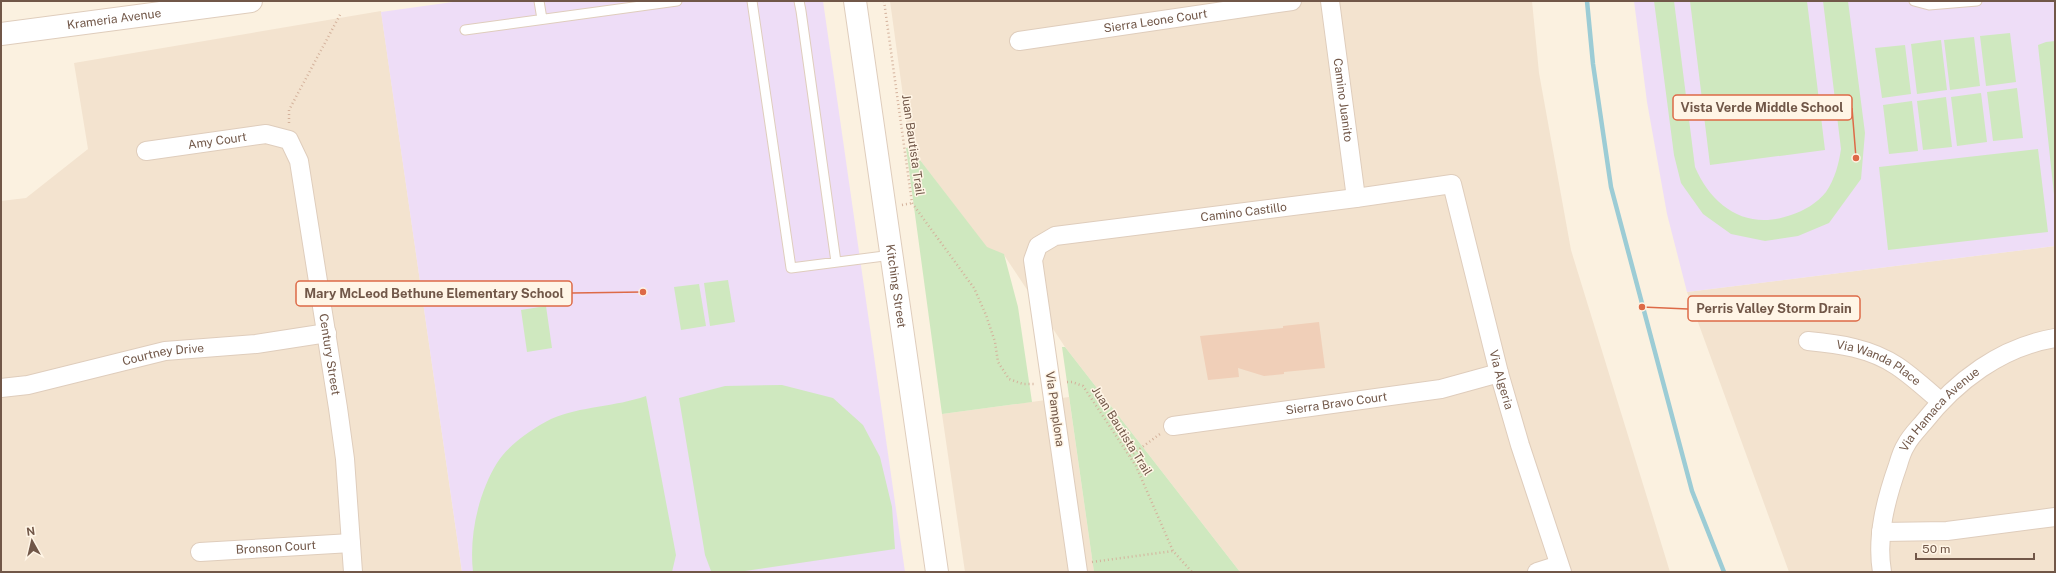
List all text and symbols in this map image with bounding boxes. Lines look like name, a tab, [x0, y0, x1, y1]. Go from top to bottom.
street label: Krameria Avenue	[66, 6, 162, 32]
street label: Sierra Leone Court	[1103, 6, 1209, 36]
street label: Camino Juanito	[1331, 57, 1356, 143]
street label: Juan Bautista Trail	[899, 94, 927, 197]
callout: Vista Verde Middle School	[1673, 95, 1852, 120]
text: Vista Verde Middle School	[1681, 100, 1843, 115]
street label: Amy Court	[187, 130, 248, 152]
street label: Camino Castillo	[1200, 200, 1288, 225]
street label: Kitching Street	[883, 243, 909, 329]
callout: Mary McLeod Bethune Elementary School	[296, 281, 572, 306]
text: Mary McLeod Bethune Elementary School	[304, 286, 564, 301]
callout: Perris Valley Storm Drain	[1688, 296, 1860, 321]
text: Perris Valley Storm Drain	[1696, 301, 1852, 316]
street label: Century Street	[316, 312, 343, 397]
street label: Via Wanda Place	[1835, 337, 1924, 388]
street label: Courtney Drive	[121, 341, 205, 368]
street label: Via Algeria	[1486, 348, 1516, 411]
street label: Via Hamaca Avenue	[1897, 364, 1982, 454]
street label: Via Pamplona	[1043, 370, 1067, 448]
street label: Juan Bautista Trail	[1089, 384, 1155, 478]
street label: Sierra Bravo Court	[1285, 389, 1388, 417]
north arrow	[12, 521, 52, 561]
text: N	[26, 525, 36, 538]
scale bar	[1916, 535, 2034, 561]
street label: Bronson Court	[235, 538, 317, 557]
text: 50 m	[1922, 542, 1950, 556]

